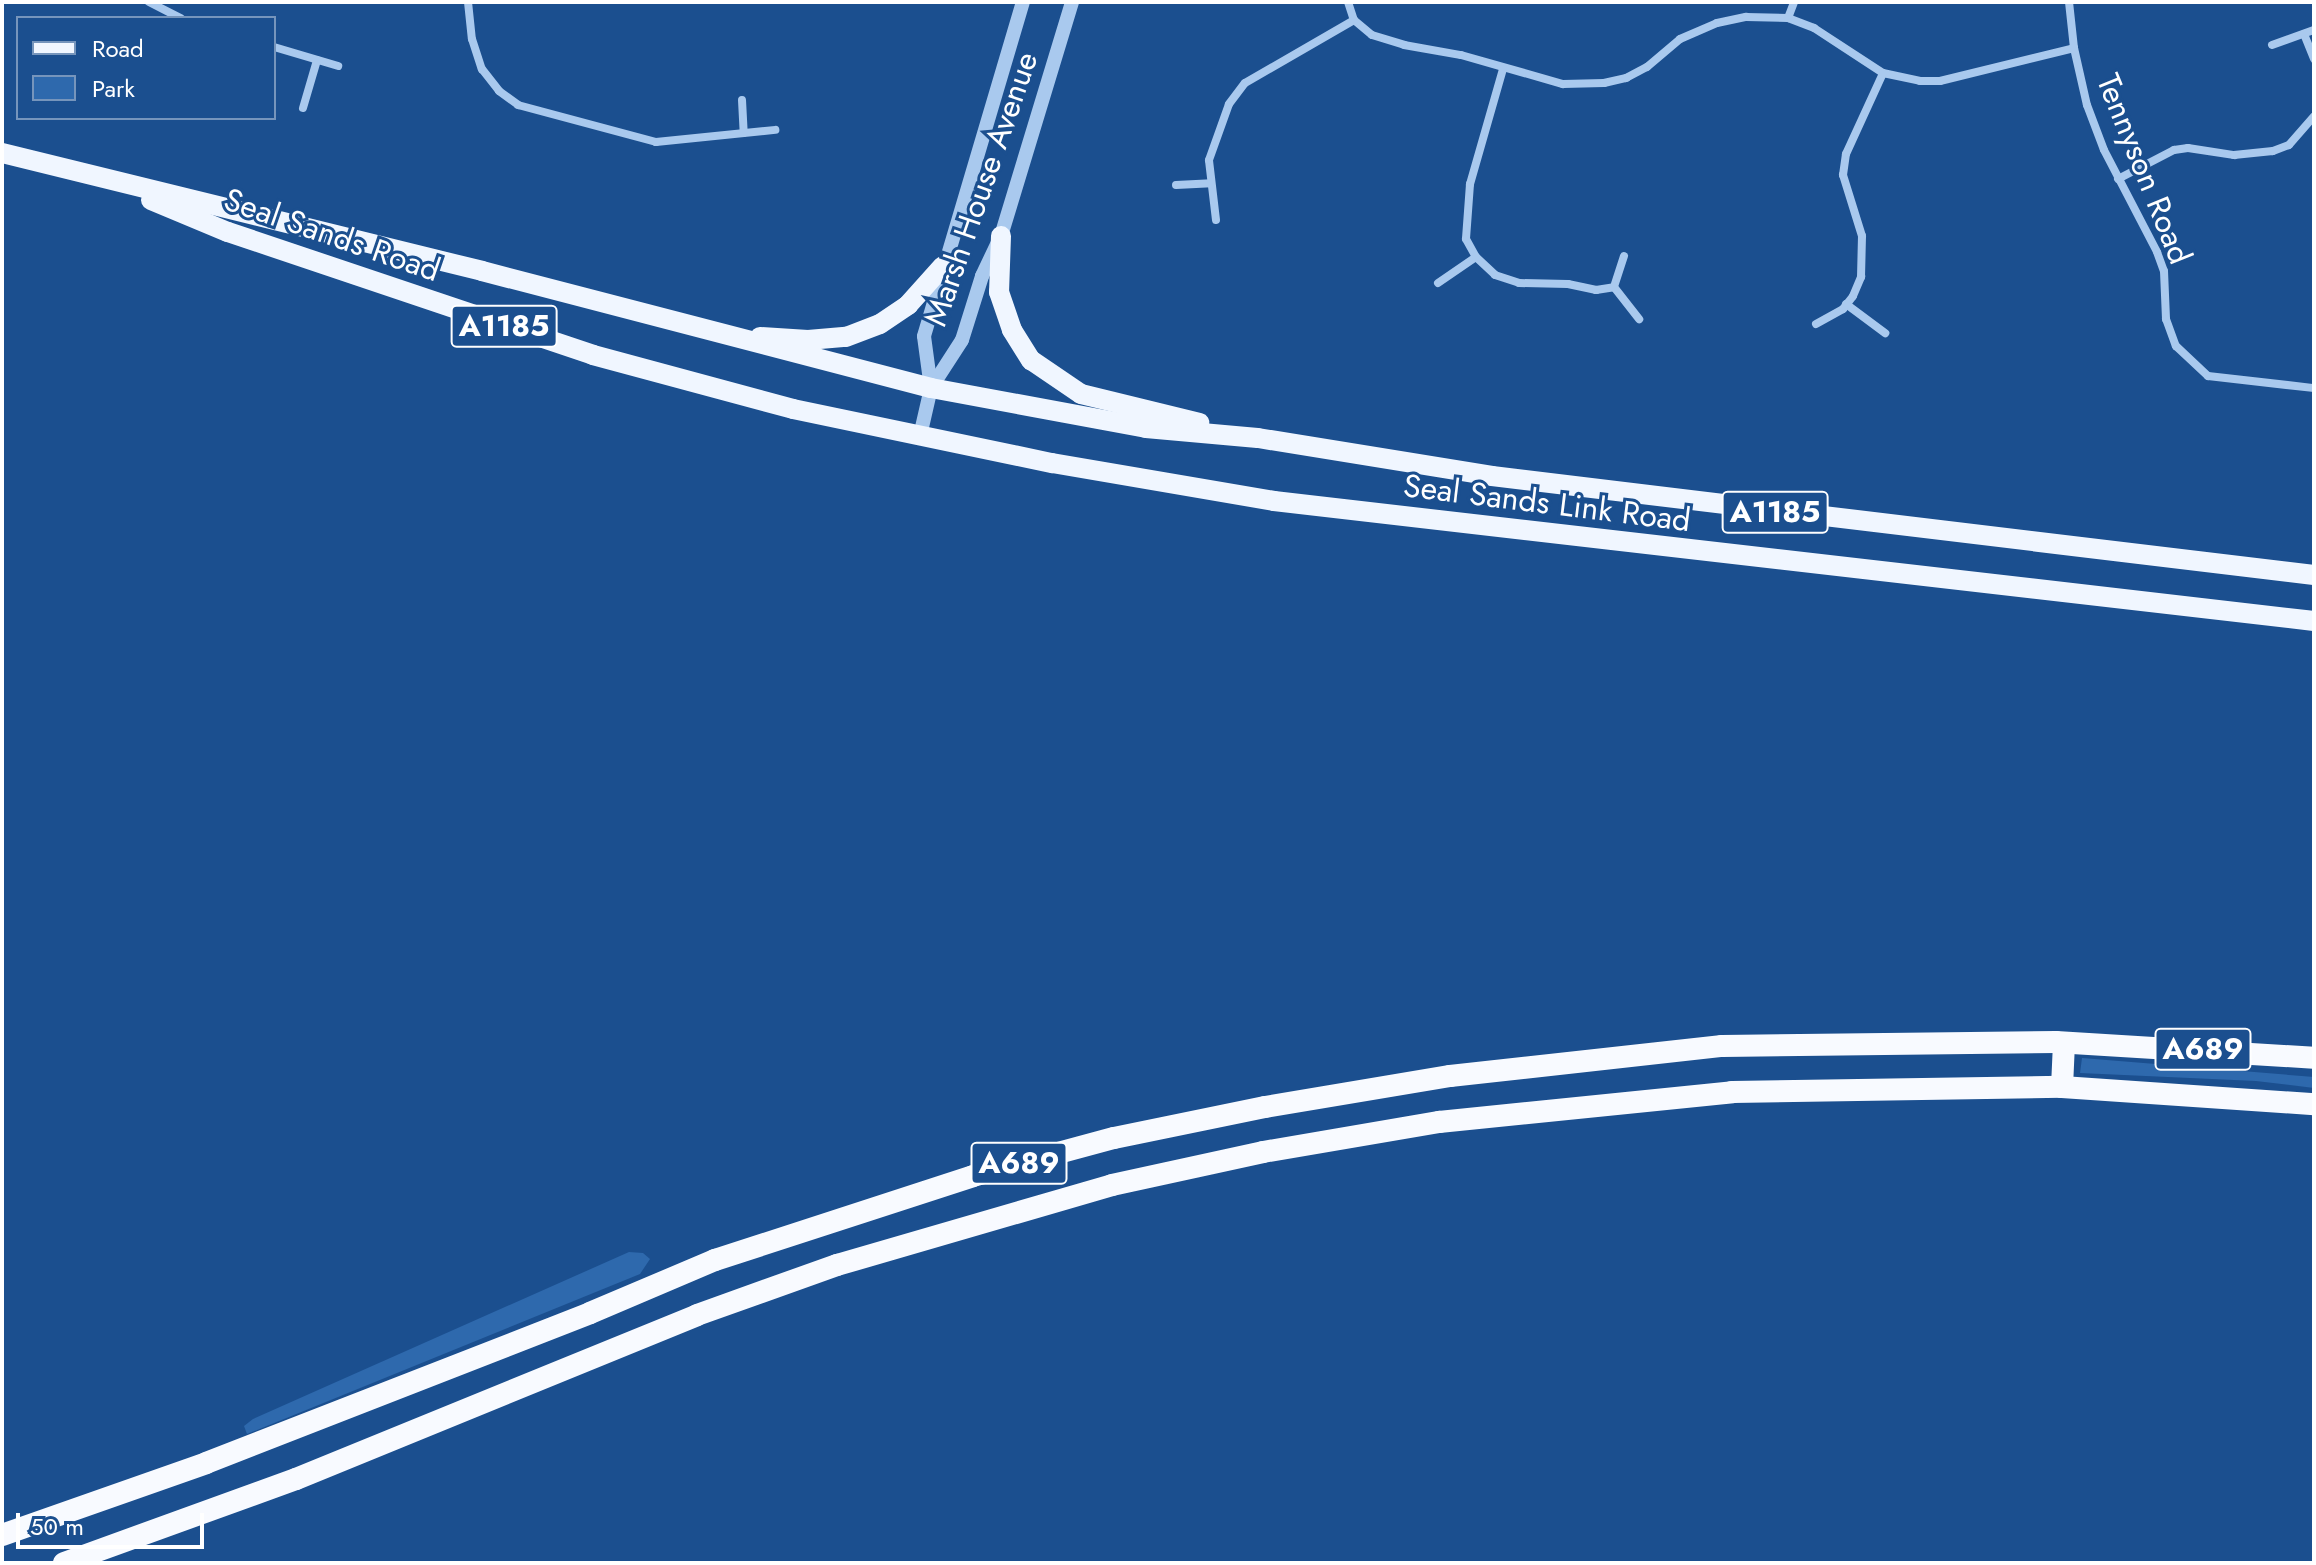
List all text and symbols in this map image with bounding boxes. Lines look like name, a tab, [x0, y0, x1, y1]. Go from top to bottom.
legend	[16, 16, 276, 120]
text: Road	[92, 31, 144, 66]
street label: Marsh House Avenue	[916, 47, 1046, 331]
street label: Tennyson Road	[2088, 68, 2200, 270]
text: Park	[92, 71, 135, 106]
street label: Seal Sands Road	[219, 180, 445, 290]
road number: A1185	[450, 300, 558, 352]
street label: Seal Sands Link Road	[1401, 466, 1693, 540]
road number: A1185	[1721, 486, 1829, 538]
road number: A689	[2153, 1023, 2253, 1075]
road number: A689	[969, 1137, 1069, 1189]
scale bar	[20, 1497, 208, 1547]
text: 50 m	[30, 1509, 84, 1544]

